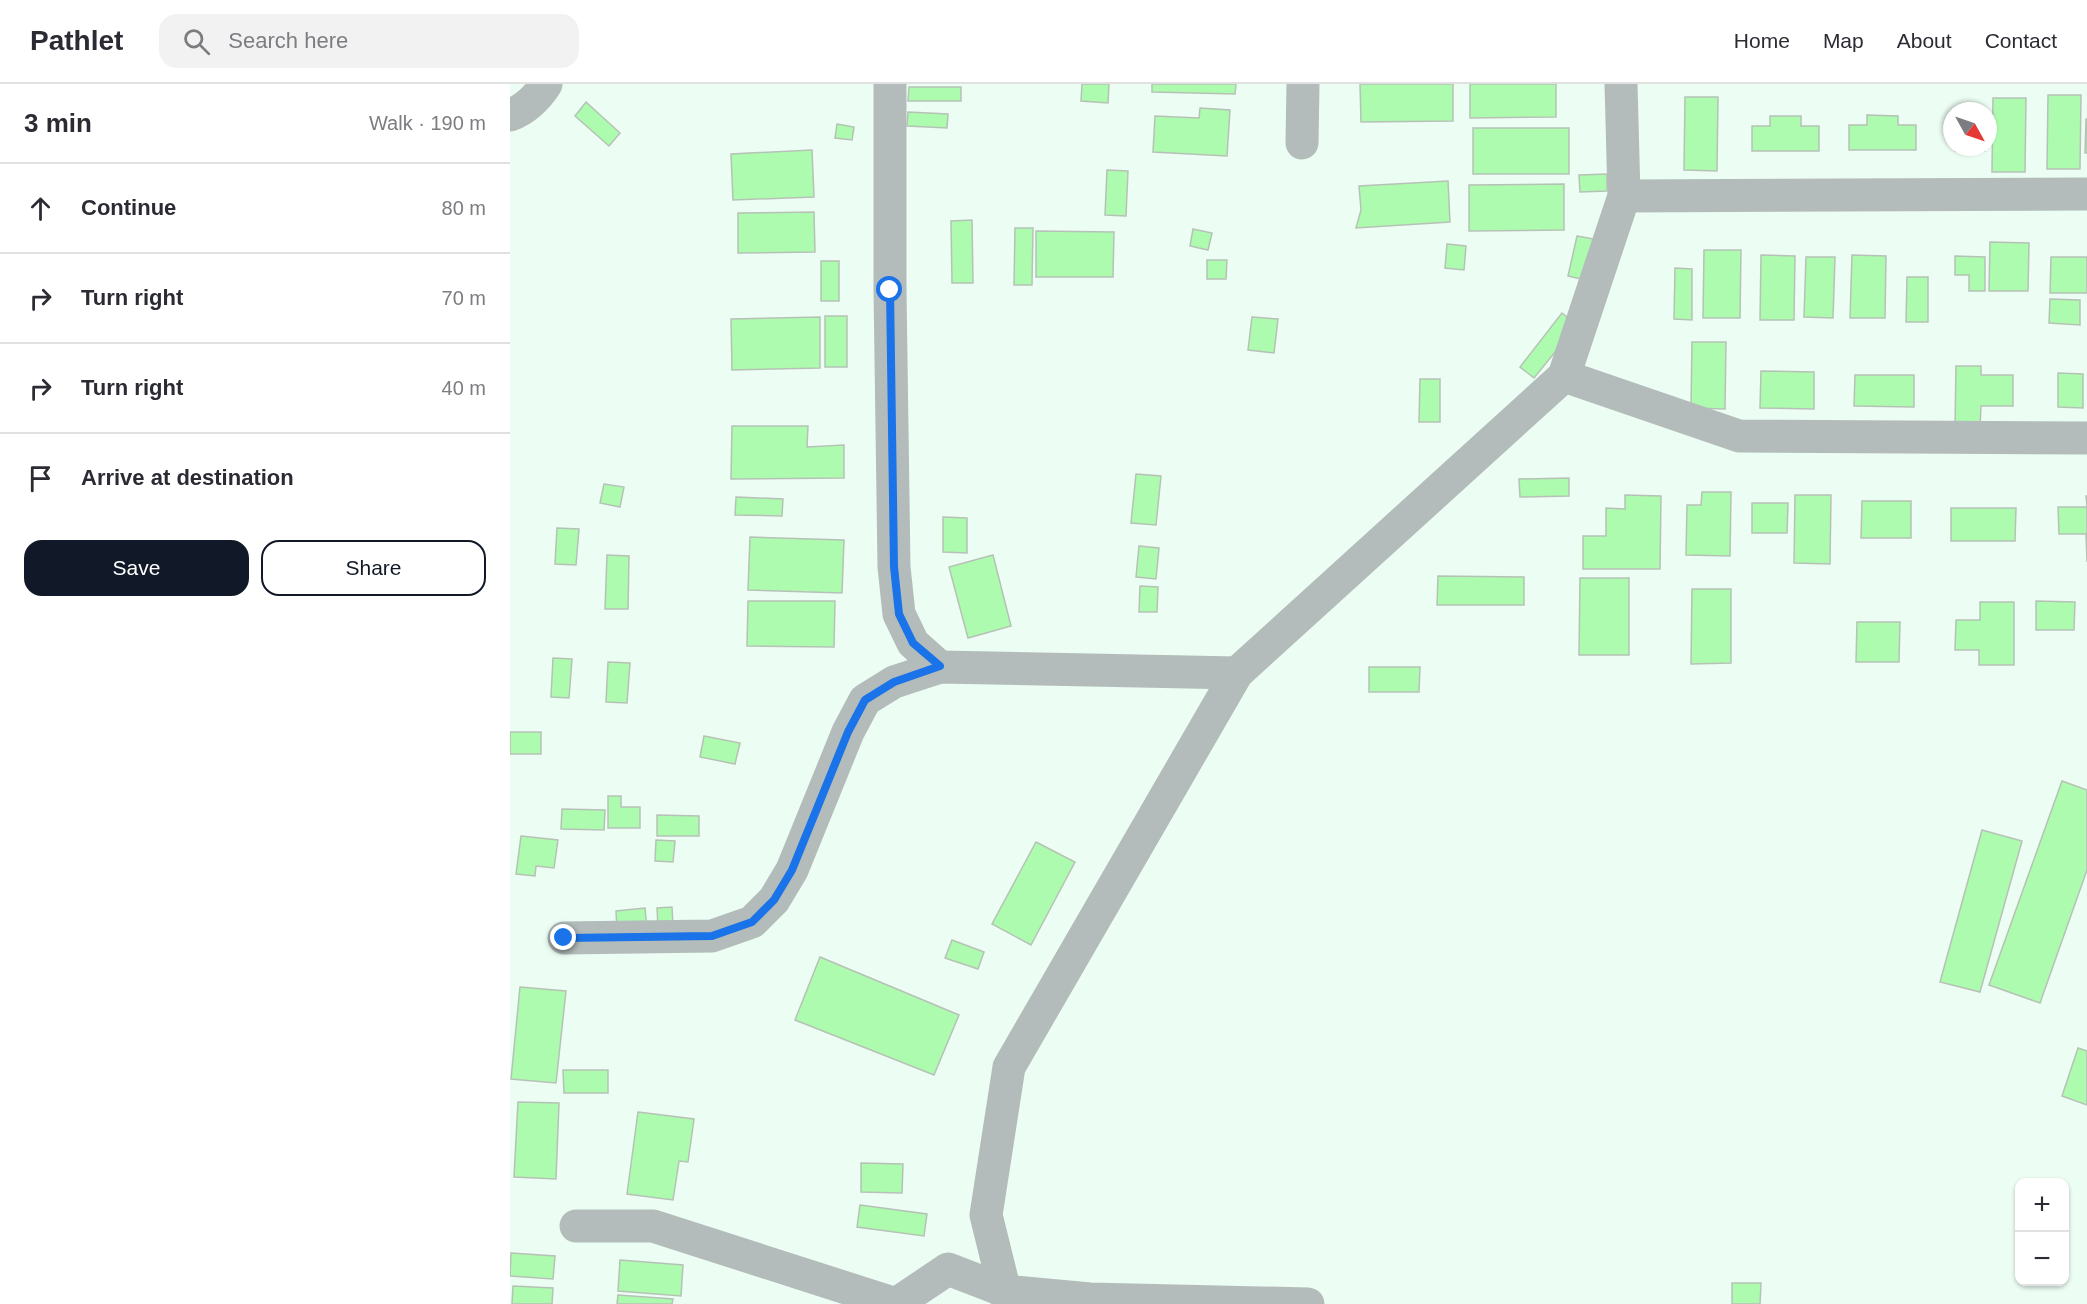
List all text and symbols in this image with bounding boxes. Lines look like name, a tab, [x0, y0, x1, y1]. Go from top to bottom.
search box	[159, 14, 579, 68]
text: Pathlet	[30, 25, 123, 56]
icon: search	[180, 25, 213, 58]
text: Search here	[228, 28, 348, 53]
text: Home	[1734, 29, 1790, 52]
text: Map	[1823, 29, 1864, 52]
text: About	[1897, 29, 1952, 52]
text: Contact	[1985, 29, 2057, 52]
north arrow	[1943, 102, 1997, 156]
text: 3 min	[24, 108, 92, 138]
text: Walk · 190 m	[369, 112, 486, 134]
icon: ahead	[24, 192, 57, 225]
text: Continue	[81, 195, 176, 220]
text: 80 m	[442, 197, 486, 219]
route start	[876, 276, 902, 302]
icon: right	[24, 282, 57, 315]
text: Turn right	[81, 285, 183, 310]
text: 70 m	[442, 287, 486, 309]
icon: right	[24, 372, 57, 405]
text: Turn right	[81, 375, 183, 400]
text: 40 m	[442, 377, 486, 399]
icon: arrive	[24, 462, 57, 495]
text: Arrive at destination	[81, 465, 294, 490]
button: Save	[24, 540, 249, 596]
button: Share	[261, 540, 486, 596]
route end	[550, 924, 576, 950]
map controls	[2015, 1178, 2069, 1286]
button: +	[2015, 1178, 2069, 1232]
button: −	[2015, 1232, 2069, 1286]

